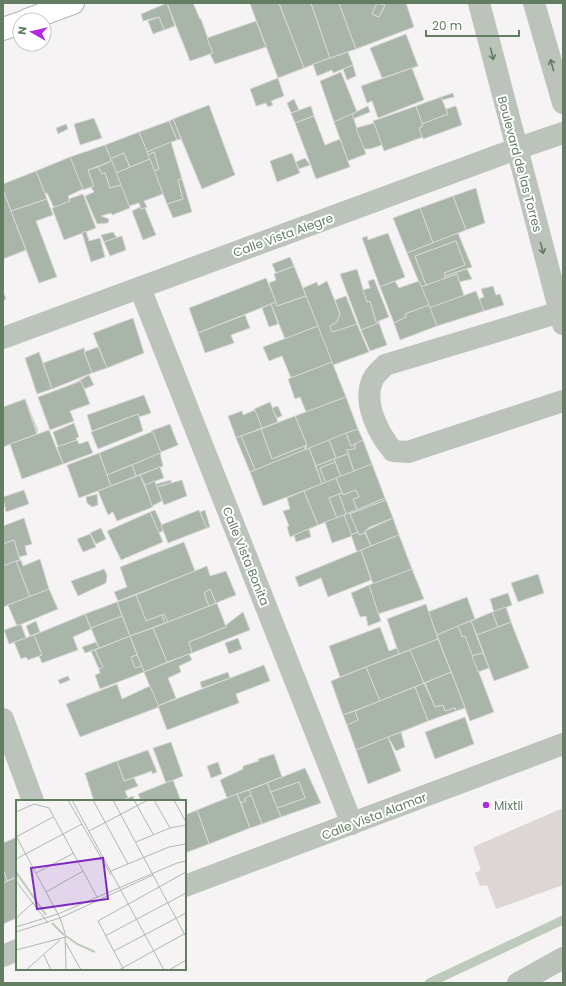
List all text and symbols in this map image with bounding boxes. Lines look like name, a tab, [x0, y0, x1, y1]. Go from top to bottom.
north arrow	[12, 12, 52, 52]
scale bar	[426, 12, 519, 38]
text: 20 m	[432, 17, 462, 34]
text: N	[14, 25, 31, 36]
one-way arrow	[488, 48, 496, 61]
one-way arrow	[548, 59, 555, 72]
street label: Boulevard de las Torres	[494, 94, 546, 234]
street label: Calle Vista Alegre	[231, 209, 335, 261]
one-way arrow	[539, 241, 547, 254]
street label: Calle Vista Bonita	[218, 504, 274, 608]
street label: Calle Vista Alamar	[319, 788, 429, 844]
place label: Mixtli	[494, 797, 523, 814]
inset map	[16, 800, 186, 970]
marker: Mixtli	[481, 800, 491, 810]

